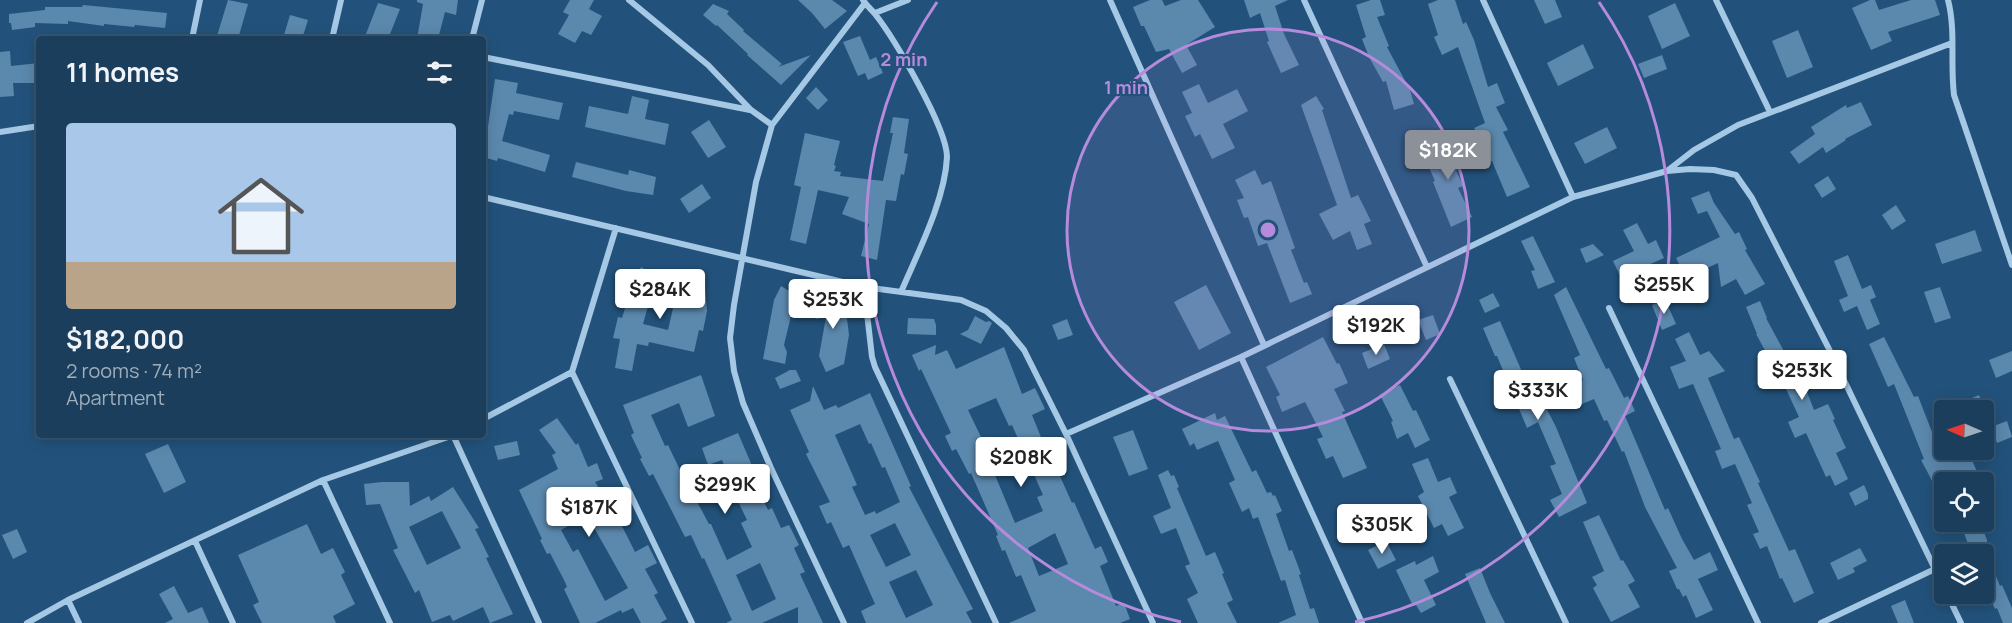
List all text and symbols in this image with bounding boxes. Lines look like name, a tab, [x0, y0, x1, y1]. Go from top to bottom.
text: 2 min	[881, 47, 927, 71]
text: 11 homes	[66, 54, 179, 90]
icon: filters	[423, 56, 456, 89]
text: 1 min	[1104, 75, 1148, 99]
pin: $182K	[1406, 130, 1490, 181]
text: $182K	[1419, 136, 1477, 163]
icon: home	[207, 162, 315, 270]
centre of rings	[1258, 220, 1278, 240]
pin: $255K	[1622, 264, 1706, 315]
pin: $284K	[618, 269, 702, 320]
text: $255K	[1634, 270, 1694, 297]
text: $284K	[629, 275, 691, 302]
pin: $253K	[791, 279, 875, 330]
text: $253K	[803, 285, 863, 312]
pin: $192K	[1334, 305, 1418, 356]
text: $192K	[1347, 311, 1405, 338]
text: $182,000	[66, 321, 184, 357]
pin: $253K	[1760, 350, 1844, 401]
text: $253K	[1772, 356, 1832, 383]
text: 2 rooms · 74 m²	[66, 357, 202, 384]
pin: $333K	[1496, 370, 1580, 421]
text: $333K	[1508, 376, 1568, 403]
text: Apartment	[66, 384, 165, 411]
north arrow	[1934, 400, 1994, 460]
map controls	[1934, 400, 1994, 604]
pin: $208K	[979, 437, 1063, 488]
text: $208K	[990, 443, 1052, 470]
pin: $299K	[683, 464, 767, 515]
text: $299K	[694, 470, 756, 497]
button: locate	[1934, 472, 1994, 532]
pin: $187K	[547, 487, 631, 538]
text: $187K	[560, 493, 618, 520]
pin: $305K	[1340, 504, 1424, 555]
text: $305K	[1351, 510, 1413, 537]
button: layers	[1934, 544, 1994, 604]

